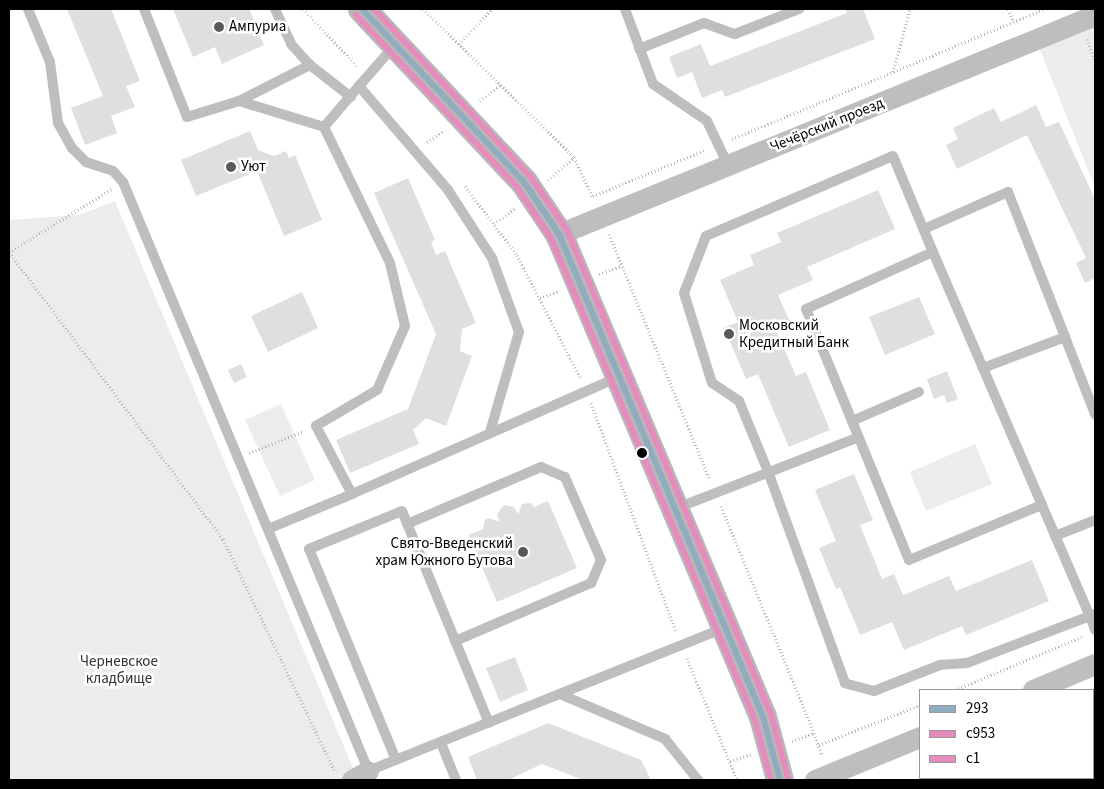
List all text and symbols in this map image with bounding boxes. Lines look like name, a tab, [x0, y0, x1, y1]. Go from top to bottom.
place label: Ампуриа	[229, 18, 286, 36]
marker: Ампуриа	[213, 21, 225, 33]
street label: Чечёрский проезд	[767, 94, 887, 156]
place label: Уют	[241, 158, 266, 176]
marker: Уют	[225, 161, 237, 173]
place label: Московский Кредитный Банк	[739, 316, 849, 351]
marker: Московский Кредитный Банк	[723, 328, 735, 340]
unlabelled marker	[637, 448, 647, 458]
place label: Свято-Введенский храм Южного Бутова	[376, 534, 513, 569]
marker: Свято-Введенский храм Южного Бутова	[517, 546, 529, 558]
park label: Черневское кладбище	[80, 652, 158, 687]
legend	[919, 689, 1094, 779]
text: 293	[966, 698, 988, 719]
text: с953	[966, 723, 995, 744]
text: с1	[966, 748, 980, 769]

